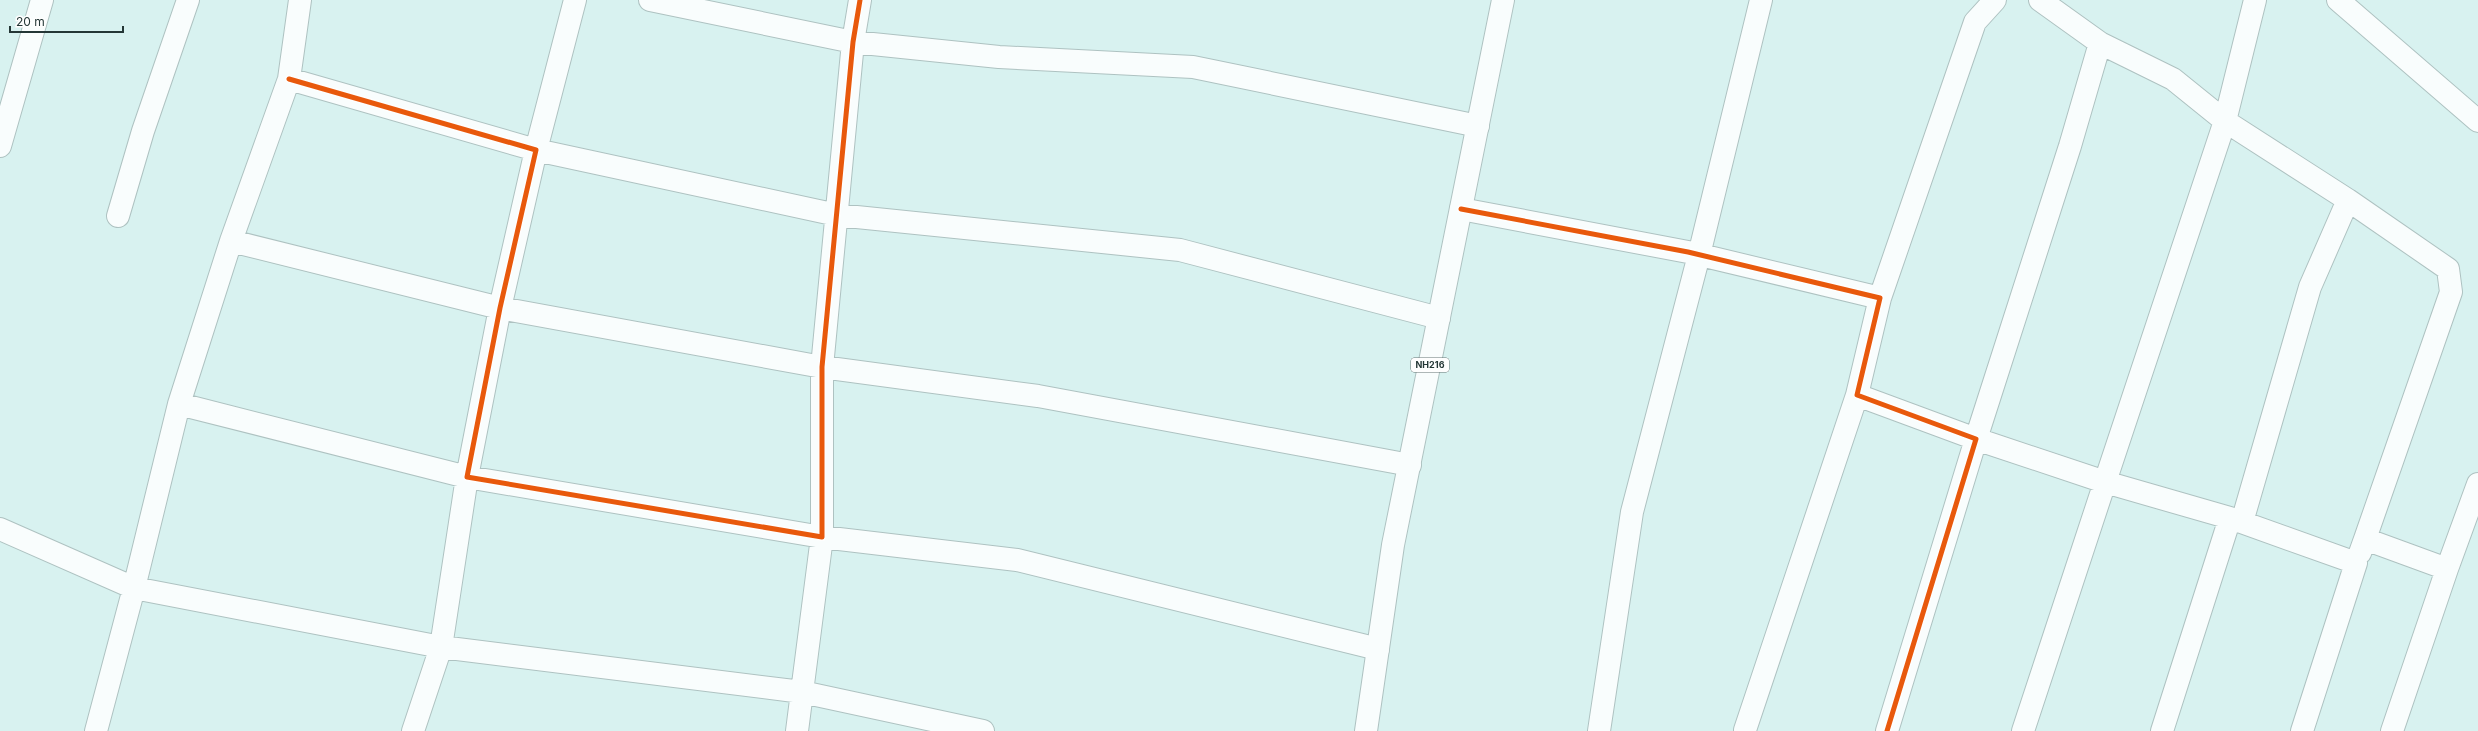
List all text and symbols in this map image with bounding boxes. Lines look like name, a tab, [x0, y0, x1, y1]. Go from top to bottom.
scale bar	[10, 8, 123, 34]
text: 20 m	[16, 14, 45, 29]
road number: NH216	[1411, 358, 1449, 372]

